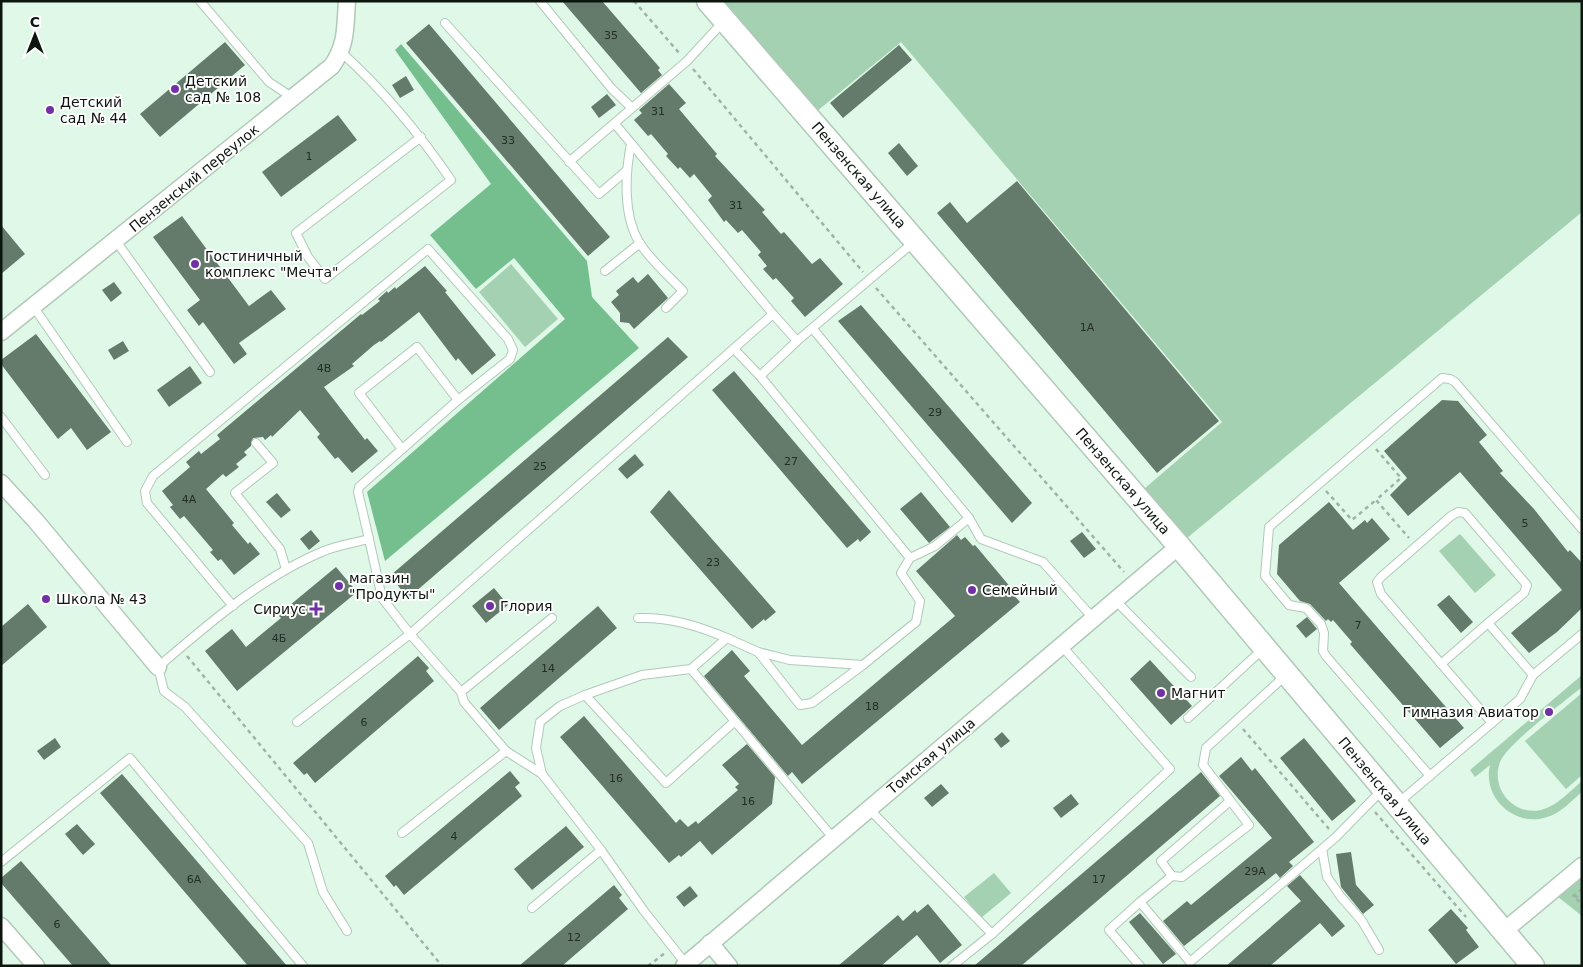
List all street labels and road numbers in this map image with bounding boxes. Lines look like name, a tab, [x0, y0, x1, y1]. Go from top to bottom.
street label: Пензенская улица	[808, 119, 910, 231]
street label: Пензенский переулок	[126, 121, 262, 235]
street label: Пензенская улица	[1072, 425, 1174, 537]
street label: Томская улица	[883, 715, 978, 798]
street label: Пензенская улица	[1335, 734, 1435, 848]

